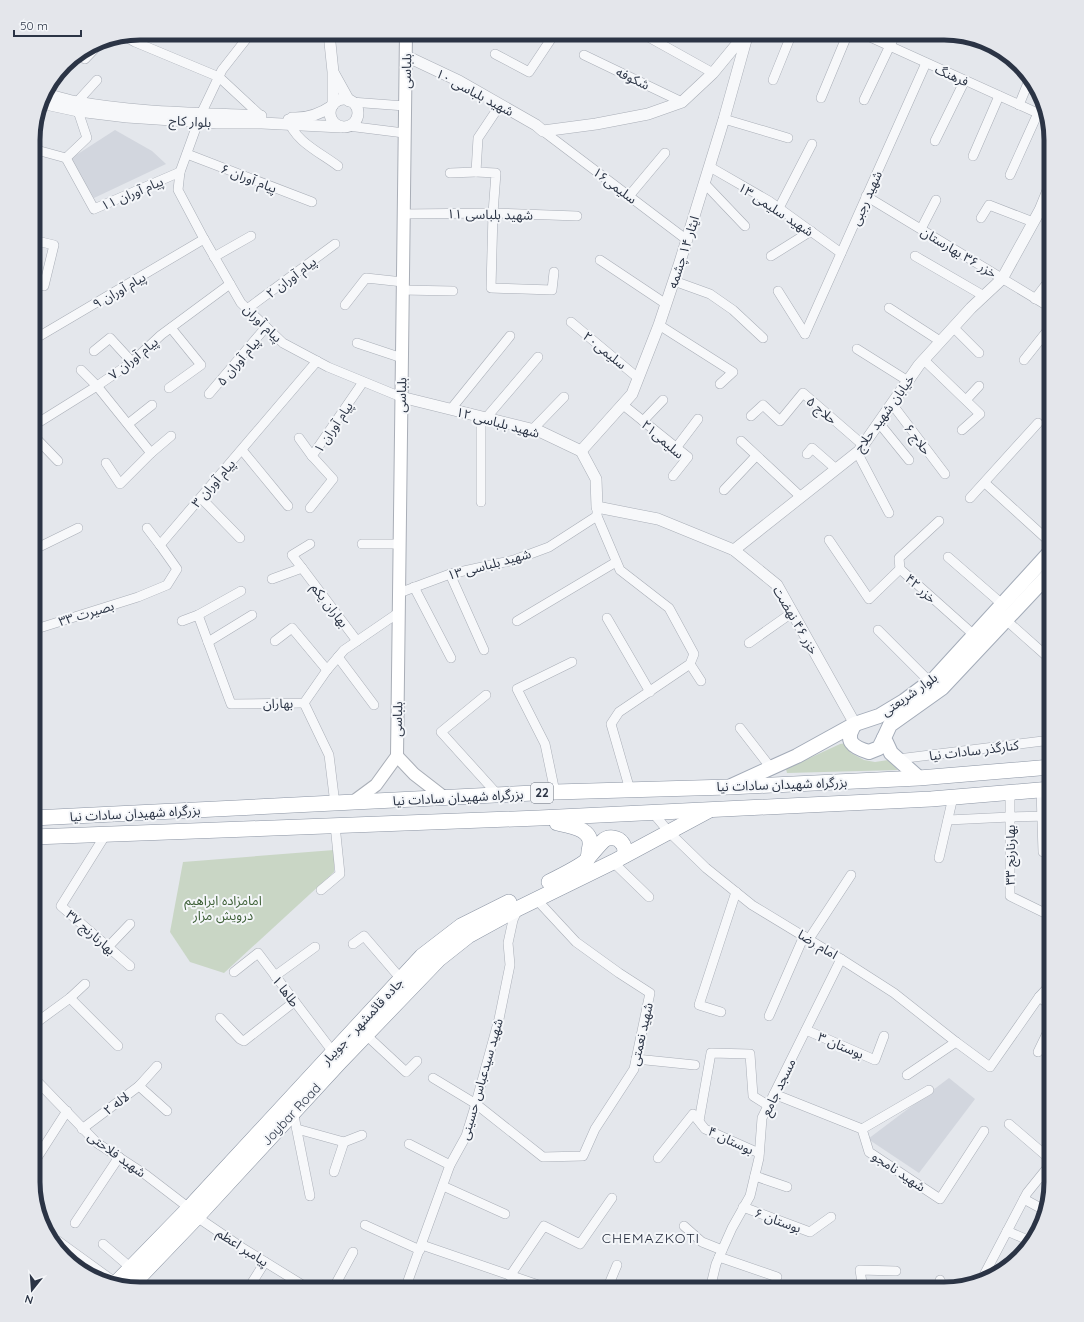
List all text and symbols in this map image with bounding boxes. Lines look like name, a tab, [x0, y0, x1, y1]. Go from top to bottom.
scale bar	[14, 12, 81, 38]
text: 50 m	[20, 18, 48, 33]
street label: بلباسی	[398, 53, 415, 89]
street label: فرهنگ	[933, 61, 971, 90]
street label: شکوفه	[614, 63, 652, 93]
street label: شهید بلباسی ١٠	[433, 65, 517, 120]
street label: بلوار کاج	[168, 112, 212, 133]
street label: پیام آوران ۶	[218, 160, 279, 198]
street label: سلیمی۱۶	[589, 163, 640, 208]
street label: شهید رجبی	[847, 168, 886, 228]
street label: پیام آوران ۱۱	[98, 173, 166, 215]
street label: شهید سلیمی ۱۳	[735, 179, 817, 240]
street label: شهید بلباسی ١١	[447, 205, 533, 224]
street label: ایثار ۱۴ چشمه	[664, 214, 704, 291]
street label: خزر ۳۶ بهارستان	[918, 223, 1000, 282]
street label: پیام آوران ۲	[263, 253, 321, 303]
street label: پیام آوران ۹	[90, 268, 150, 313]
street label: پیام آوران	[239, 301, 286, 347]
street label: سلیمی۲۰	[580, 328, 630, 373]
street label: پیام آوران ۷	[105, 333, 162, 384]
street label: پیام آوران ۵	[213, 333, 265, 390]
street label: خیابان شهید حلاج	[851, 371, 920, 457]
street label: بلباسی	[393, 377, 410, 413]
street label: حلاج ۵	[802, 393, 841, 430]
street label: پیام آوران ۱	[310, 398, 358, 457]
street label: شهید بلباسی ١٢	[454, 403, 542, 442]
street label: سلیمی۲۱	[638, 416, 687, 462]
street label: حلاج ۶	[899, 420, 935, 460]
street label: پیام آوران ۳	[188, 456, 240, 512]
street label: شهید بلباسی ١٣	[445, 545, 533, 584]
street label: خزر ۴۲	[902, 570, 940, 606]
street label: بهاران یکم	[306, 580, 352, 632]
street label: خزر ۴۶ نهضت	[769, 583, 822, 658]
street label: بصیرت ۳۳	[56, 597, 116, 629]
street label: بلوار شریعتی	[878, 669, 941, 720]
street label: بهاران	[263, 695, 293, 712]
street label: بلباسی	[389, 701, 406, 737]
street label: کنارگذر سادات نیا	[928, 736, 1020, 764]
street label: بزرگراه شهیدان سادات نیا	[716, 774, 848, 795]
road number: 22	[531, 783, 553, 803]
street label: بزرگراه شهیدان سادات نیا	[392, 786, 524, 809]
street label: بزرگراه شهیدان سادات نیا	[69, 802, 201, 825]
street label: بهارنارنج ۳۳	[1002, 825, 1021, 885]
park label: امامزاده ابراهیم درویش مزار	[184, 892, 262, 924]
street label: بهارنارنج ۳۷	[61, 906, 119, 960]
street label: امام رضا	[794, 926, 841, 964]
street label: طاها ۱	[269, 972, 303, 1010]
street label: جاده قائمشهر - جویبار	[317, 974, 407, 1069]
street label: شهید نعمتی	[626, 1001, 657, 1067]
street label: شهید سیدعباس حسینی	[456, 1016, 507, 1142]
street label: بوستان ۳	[815, 1028, 866, 1063]
street label: مسجد جامع	[757, 1056, 802, 1120]
street label: Joybar Road	[258, 1080, 324, 1148]
street label: لاله ۲	[100, 1088, 132, 1118]
street label: بوستان ۴	[705, 1123, 756, 1158]
street label: شهید فلاحتی	[84, 1128, 149, 1181]
street label: شهید نامجو	[869, 1147, 929, 1195]
street label: بوستان ۶	[752, 1204, 803, 1237]
street label: پیامبر اعظم	[212, 1224, 272, 1272]
district label: CHEMAZKOTI	[602, 1229, 700, 1247]
north arrow	[12, 1270, 52, 1310]
text: N	[23, 1292, 35, 1307]

